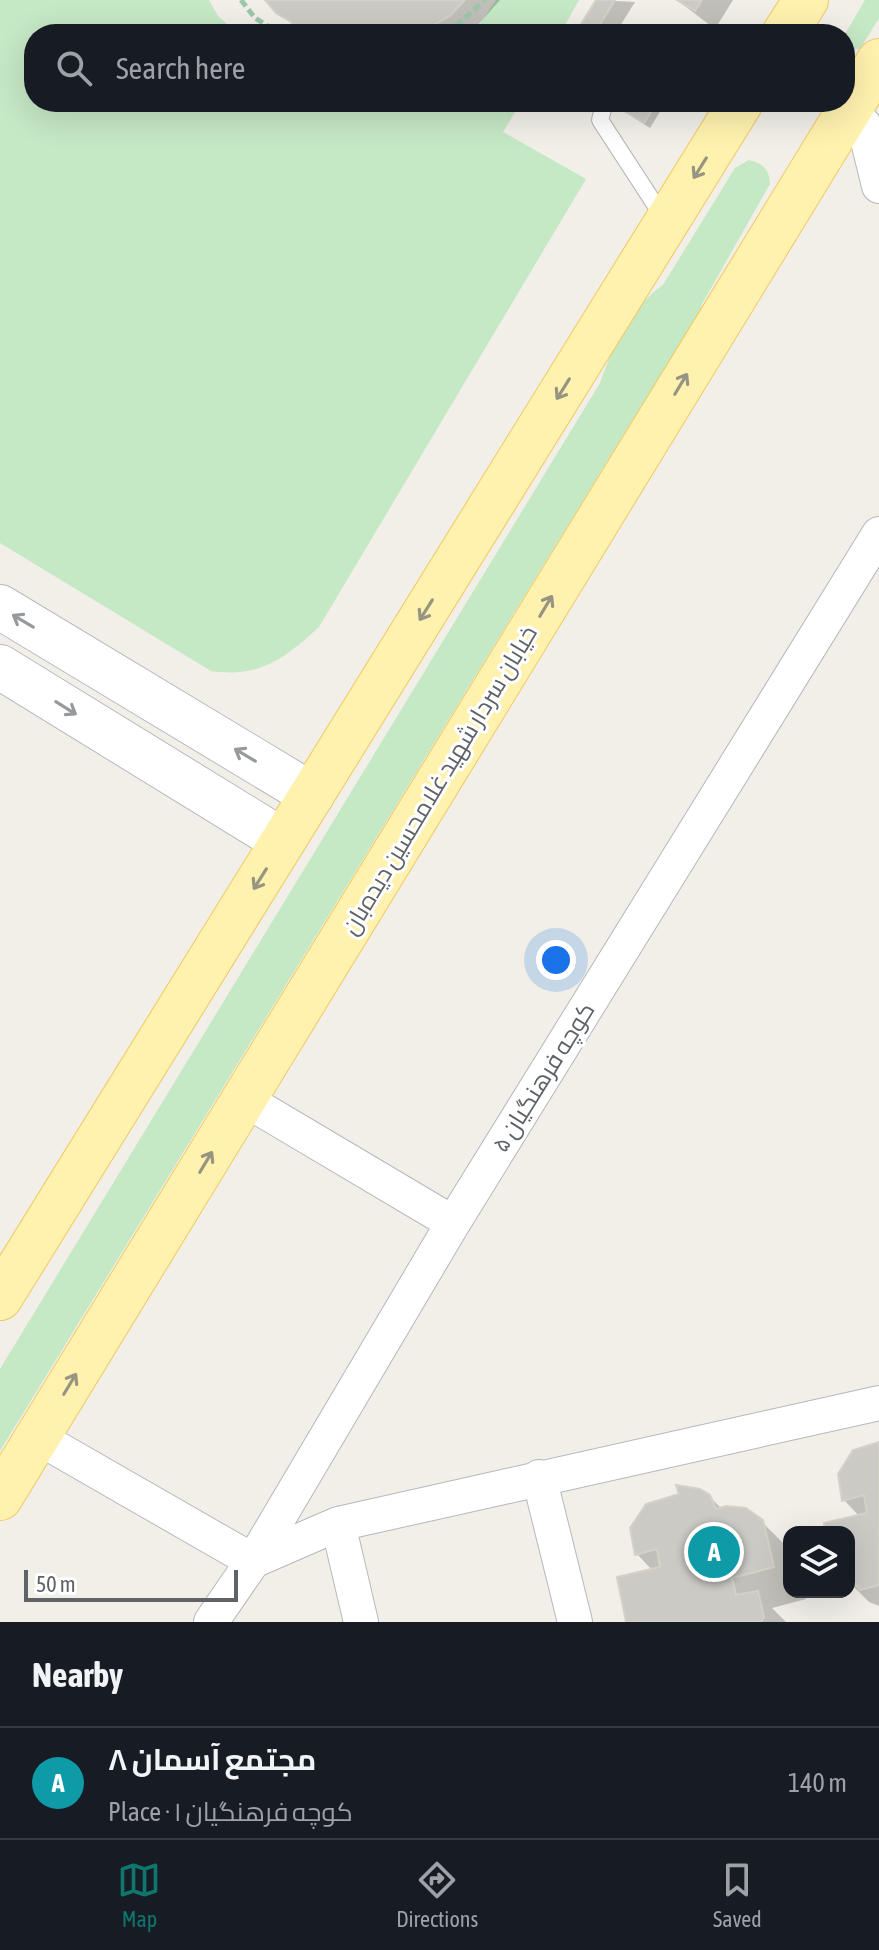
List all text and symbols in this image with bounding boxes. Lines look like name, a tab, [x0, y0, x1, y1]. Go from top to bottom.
search box	[24, 24, 855, 112]
icon: search	[52, 46, 96, 90]
text: Search here	[116, 51, 245, 85]
one-way arrow	[692, 156, 708, 179]
one-way arrow	[674, 373, 690, 396]
one-way arrow	[555, 377, 571, 400]
one-way arrow	[538, 595, 554, 618]
one-way arrow	[418, 598, 434, 621]
one-way arrow	[12, 612, 35, 628]
street label: خیابان سردار شهید غلامحسین دیده‌بان	[336, 621, 543, 940]
one-way arrow	[55, 700, 77, 716]
one-way arrow	[234, 746, 257, 762]
one-way arrow	[251, 867, 267, 890]
your location	[536, 940, 576, 980]
street label: کوچه فرهنگیان ۵	[486, 997, 602, 1158]
one-way arrow	[198, 1151, 214, 1174]
one-way arrow	[62, 1373, 78, 1395]
pin: A	[688, 1522, 740, 1582]
map controls	[783, 1526, 855, 1598]
button: layers	[783, 1526, 855, 1598]
scale bar	[24, 1566, 238, 1602]
text: 50 m	[36, 1571, 76, 1597]
text: Nearby	[32, 1655, 123, 1694]
text: مجتمع آسمان ۸	[108, 1742, 316, 1776]
text: A	[52, 1768, 64, 1798]
text: 140 m	[788, 1768, 847, 1798]
text: Place · کوچه فرهنگیان ۱	[108, 1797, 353, 1827]
tab: Map	[117, 1858, 161, 1932]
tab: Directions	[396, 1858, 478, 1932]
tab: Saved	[713, 1858, 762, 1932]

